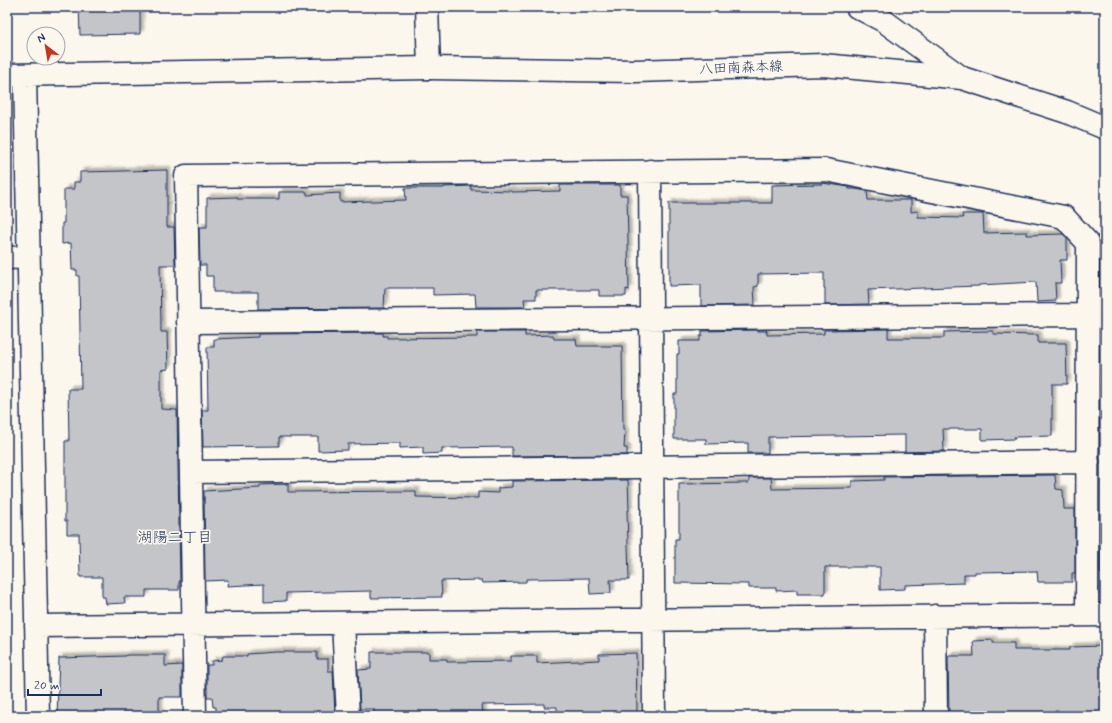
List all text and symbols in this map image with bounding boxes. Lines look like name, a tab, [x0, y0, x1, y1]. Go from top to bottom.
north arrow	[26, 26, 66, 66]
text: N	[35, 30, 48, 46]
street label: 八田南森本線	[699, 58, 783, 78]
district label: 湖陽二丁目	[137, 528, 213, 548]
scale bar	[28, 671, 101, 697]
text: 20 m	[34, 678, 60, 694]

